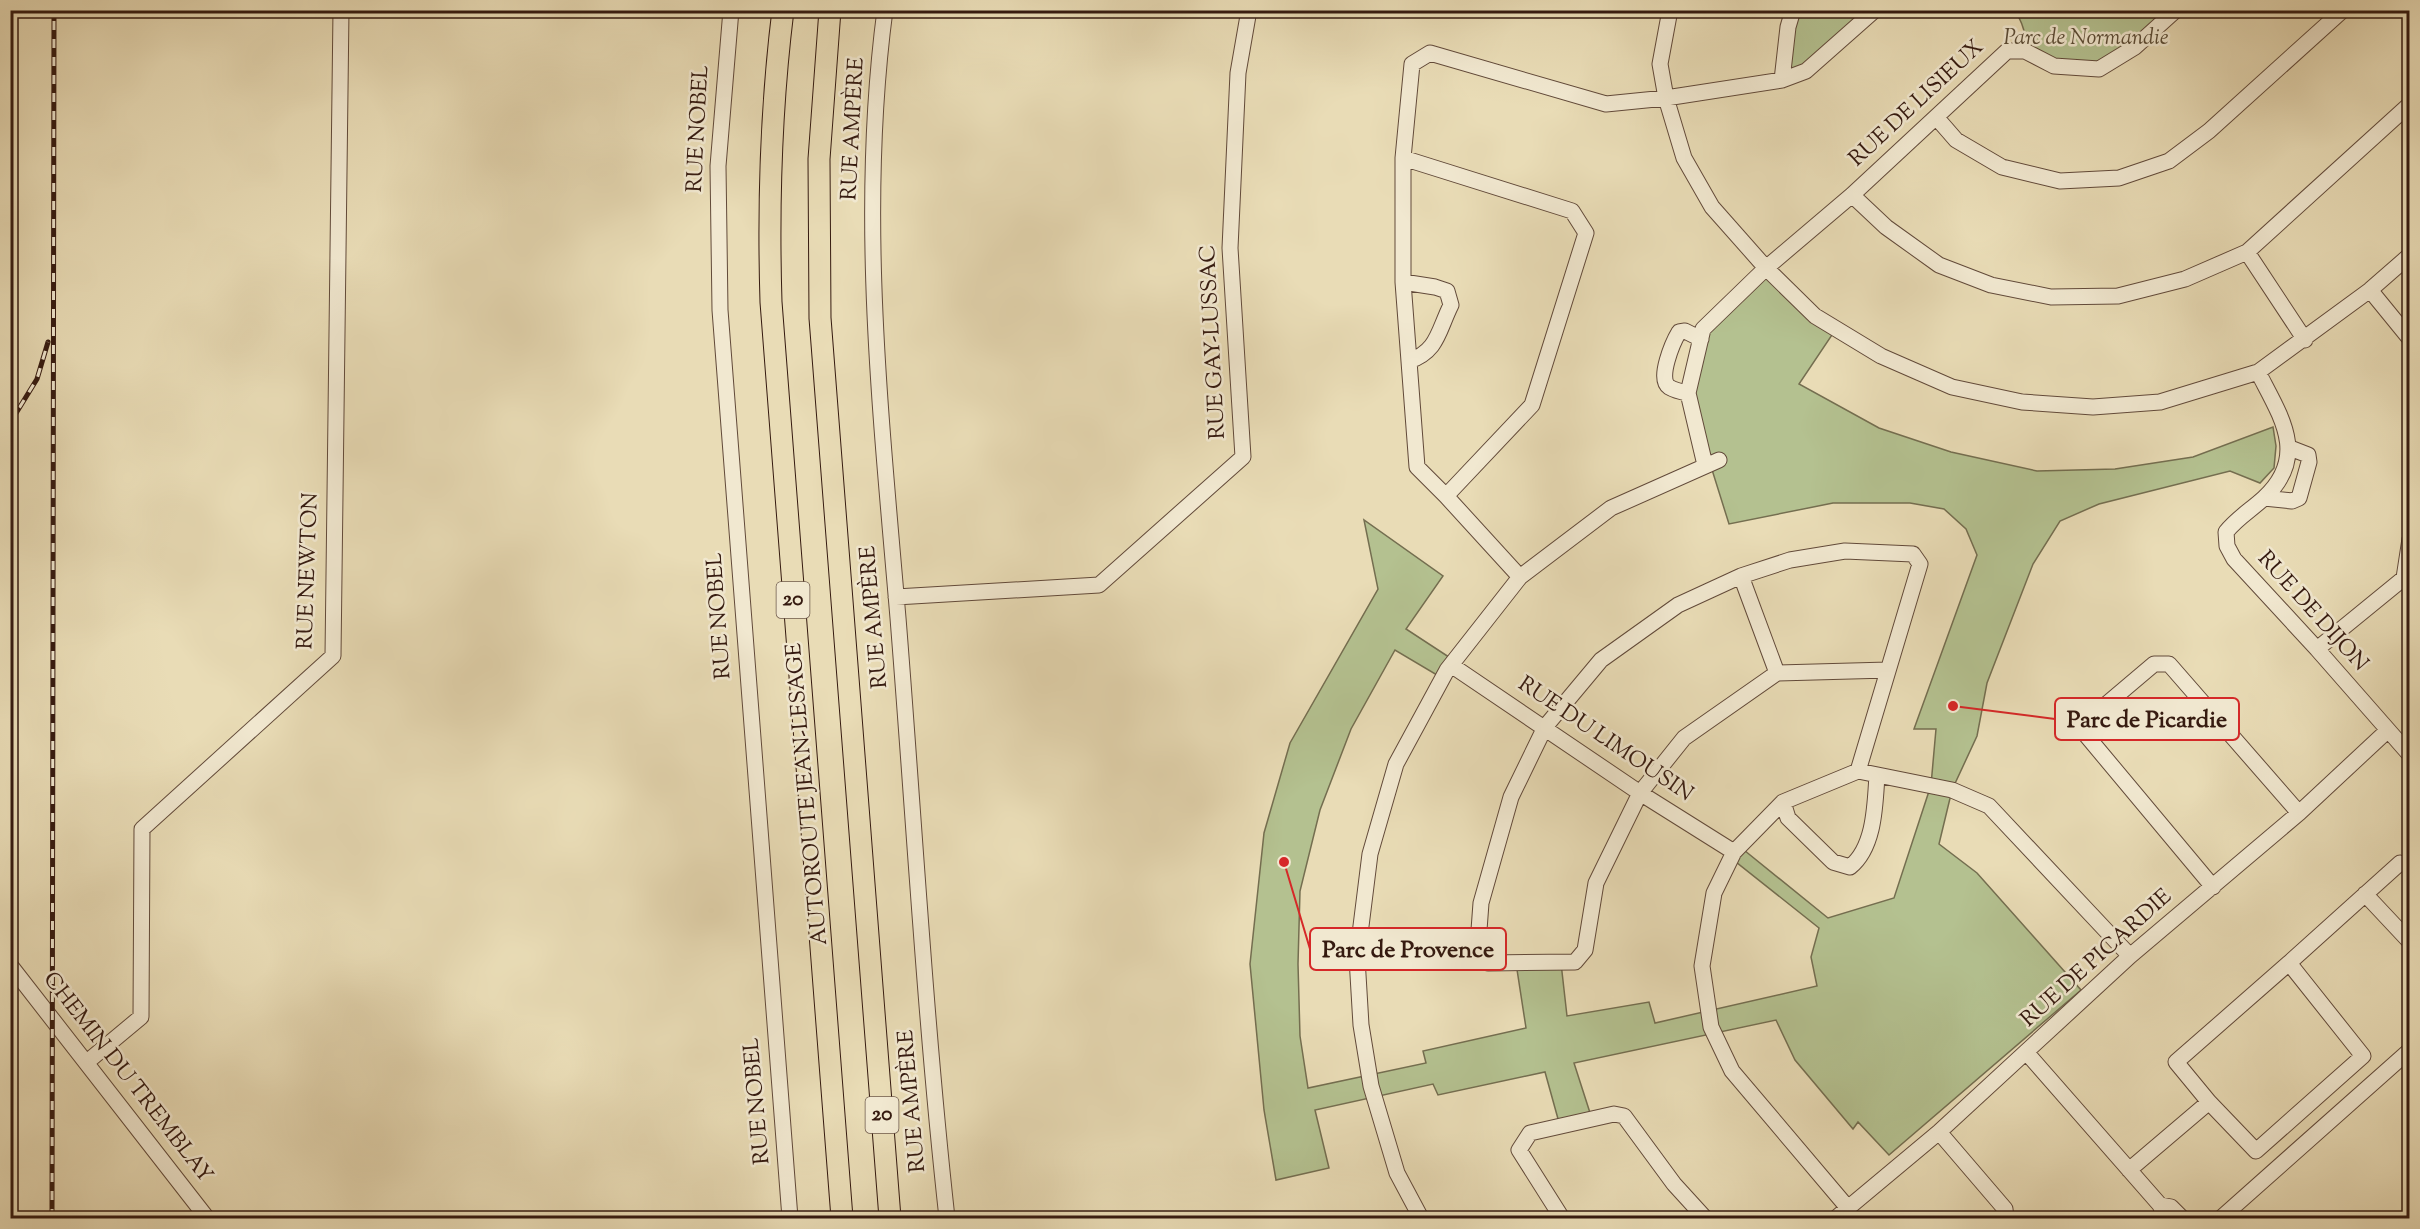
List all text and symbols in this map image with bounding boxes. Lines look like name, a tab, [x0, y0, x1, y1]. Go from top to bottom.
park label: Parc de Normandie	[2003, 23, 2169, 55]
street label: RUE DE LISIEUX	[1842, 33, 1992, 175]
street label: RUE AMPÈRE	[833, 57, 874, 201]
street label: RUE NOBEL	[680, 65, 718, 193]
street label: RUE GAY-LUSSAC	[1193, 244, 1235, 440]
street label: RUE NEWTON	[290, 492, 328, 650]
street label: RUE AMPÈRE	[852, 544, 897, 690]
street label: RUE DE DIJON	[2249, 545, 2375, 679]
street label: RUE NOBEL	[700, 551, 740, 681]
road number: 20	[776, 582, 810, 618]
street label: AUTOROUTE JEAN-LESAGE	[779, 641, 837, 947]
street label: RUE DU LIMOUSIN	[1511, 669, 1699, 811]
callout: Parc de Picardie	[2055, 698, 2239, 740]
text: Parc de Picardie	[2067, 704, 2227, 738]
street label: RUE DE PICARDIE	[2014, 882, 2180, 1036]
callout: Parc de Provence	[1310, 928, 1506, 970]
text: Parc de Provence	[1322, 934, 1494, 968]
street label: CHEMIN DU TREMBLAY	[34, 966, 220, 1191]
street label: RUE AMPÈRE	[890, 1028, 935, 1174]
street label: RUE NOBEL	[737, 1036, 779, 1166]
road number: 20	[866, 1097, 898, 1133]

